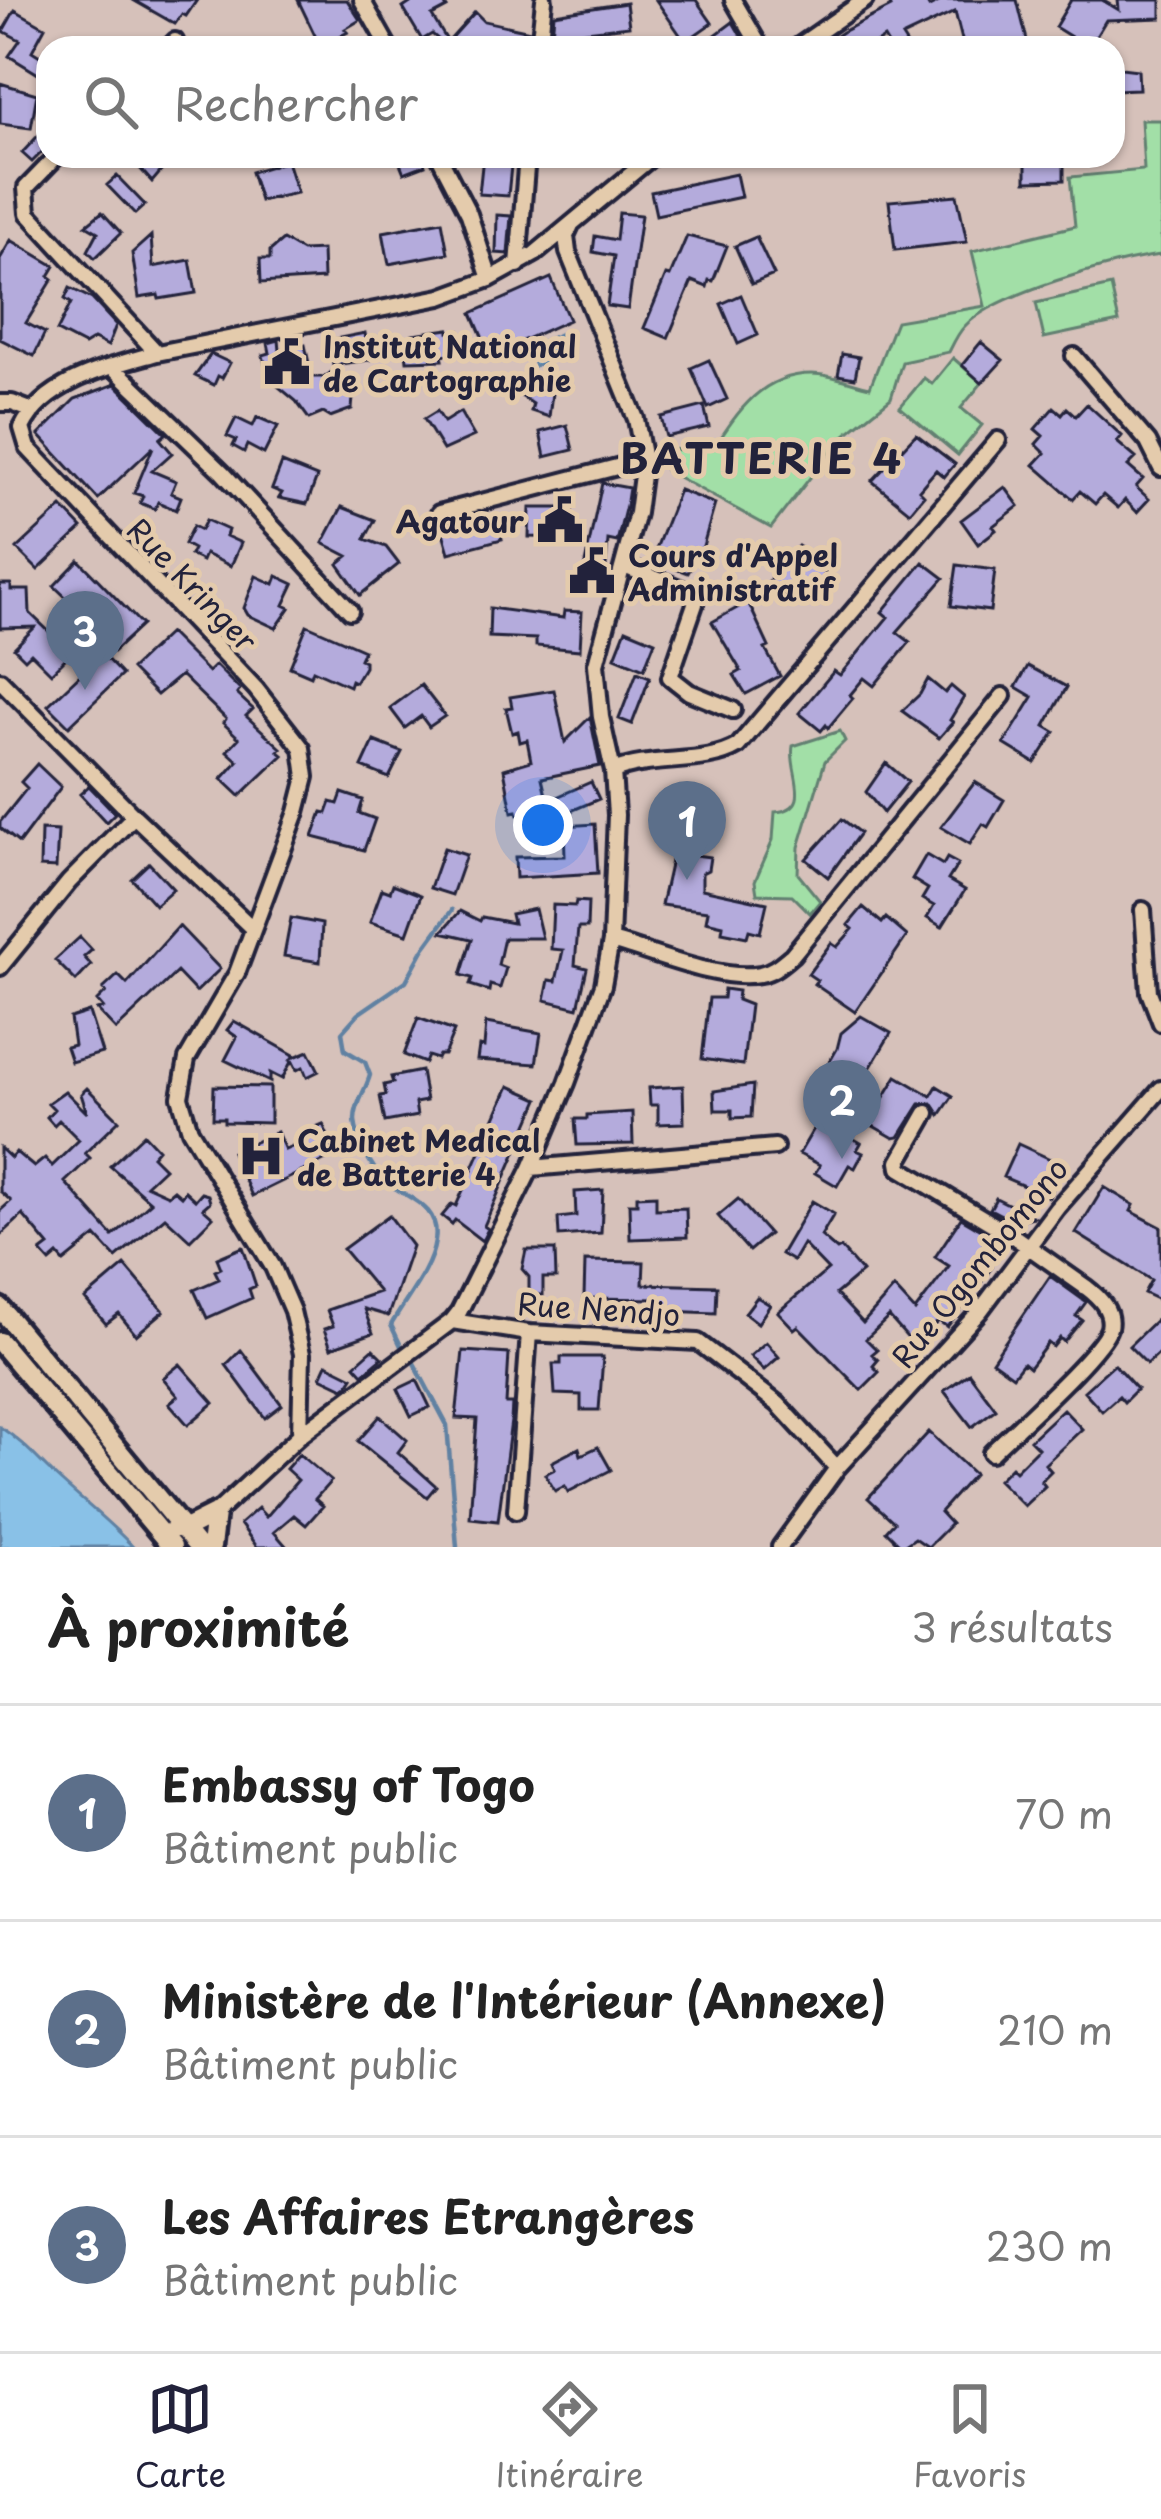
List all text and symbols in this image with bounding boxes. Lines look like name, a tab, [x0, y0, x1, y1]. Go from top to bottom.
search box	[36, 36, 1125, 168]
text: Rechercher	[174, 68, 418, 136]
icon: search	[78, 69, 144, 135]
place label: Institut National de Cartographie	[323, 323, 576, 402]
public building icon: Institut National de Cartographie	[262, 337, 312, 387]
district label: BATTERIE 4	[620, 425, 904, 488]
public building icon: Agatour	[535, 495, 585, 545]
place label: Agatour	[396, 498, 525, 543]
street label: Rue Kringer	[118, 507, 268, 661]
place label: Cours d'Appel Administratif	[627, 532, 838, 611]
public building icon: Cours d'Appel Administratif	[567, 546, 617, 596]
pin: 3	[46, 591, 124, 690]
pin: 1	[648, 781, 726, 880]
your location	[513, 795, 573, 855]
pin: 2	[803, 1060, 881, 1159]
place label: Cabinet Medical de Batterie 4	[297, 1117, 541, 1196]
hospital icon: Cabinet Medical de Batterie 4	[236, 1131, 286, 1181]
street label: Rue Ogombomono	[880, 1147, 1078, 1377]
street label: Rue Nendjo	[516, 1280, 682, 1336]
text: À proximité	[48, 1587, 349, 1664]
text: 3 résultats	[911, 1596, 1113, 1655]
text: Embassy of Togo	[162, 1749, 535, 1817]
text: 1	[78, 1783, 96, 1842]
text: 70 m	[1015, 1783, 1113, 1842]
text: Bâtiment public	[162, 1817, 458, 1876]
text: Ministère de l'Intérieur (Annexe)	[162, 1965, 886, 2033]
text: 2	[73, 1999, 101, 2058]
text: 210 m	[997, 1999, 1113, 2058]
text: Bâtiment public	[162, 2033, 458, 2092]
text: Les Affaires Etrangères	[162, 2181, 695, 2249]
text: 3	[74, 2215, 100, 2274]
text: 230 m	[986, 2215, 1113, 2274]
text: Bâtiment public	[162, 2249, 458, 2308]
tab: Carte	[135, 2376, 226, 2498]
tab: Itinéraire	[495, 2376, 644, 2498]
tab: Favoris	[913, 2376, 1026, 2498]

